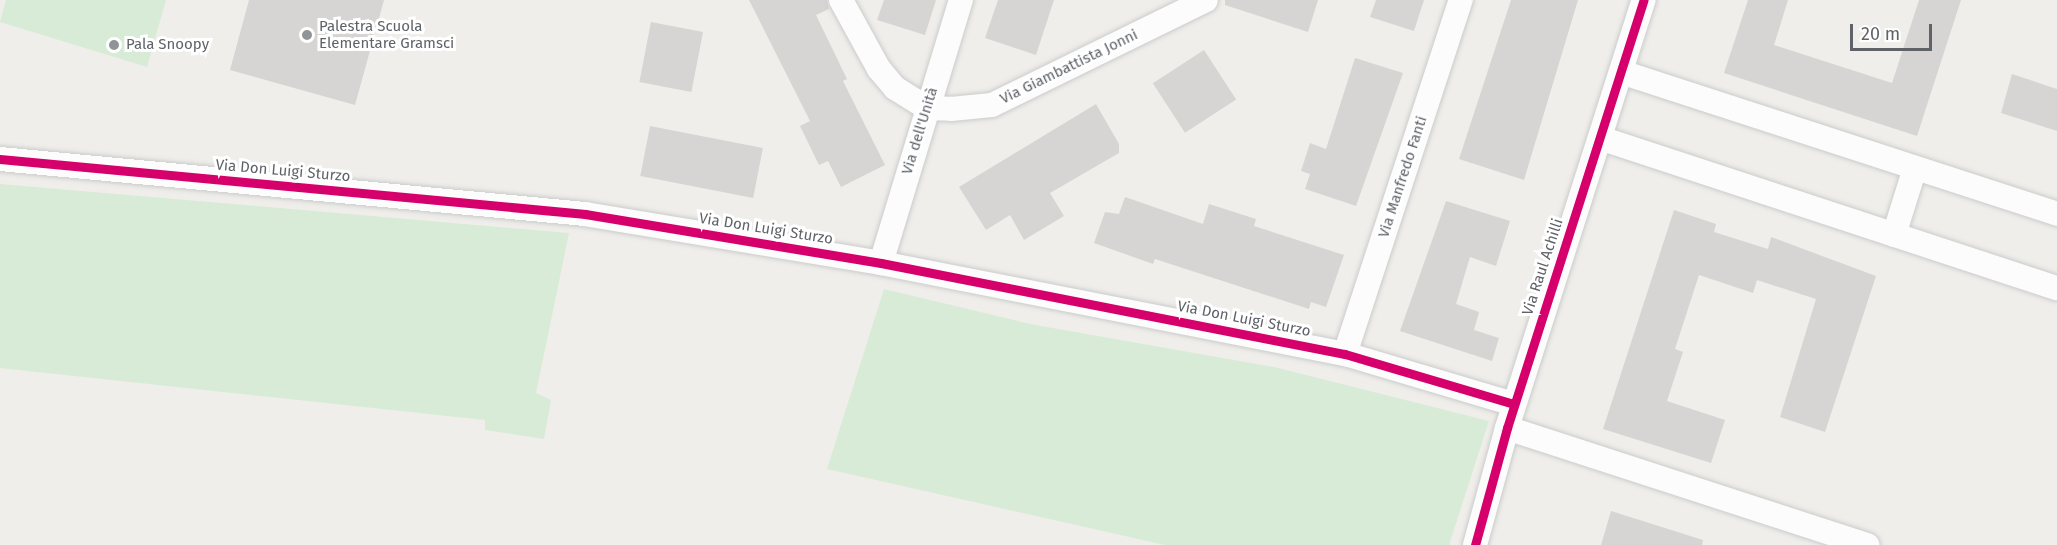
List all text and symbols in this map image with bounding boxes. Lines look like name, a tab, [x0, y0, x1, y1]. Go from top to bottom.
scale bar	[1853, 12, 1936, 50]
place label: Palestra Scuola Elementare Gramsci	[319, 17, 454, 52]
text: 20 m	[1861, 23, 1900, 45]
street label: Via Giambattista Jonni	[997, 26, 1141, 108]
marker: Palestra Scuola Elementare Gramsci	[300, 28, 314, 42]
place label: Pala Snoopy	[126, 36, 209, 54]
marker: Pala Snoopy	[107, 38, 121, 52]
street label: Via dell'Unità	[898, 85, 942, 177]
street label: Via Manfredo Fanti	[1375, 114, 1431, 240]
street label: Via Don Luigi Sturzo	[215, 156, 351, 186]
street label: Via Don Luigi Sturzo	[698, 210, 834, 248]
street label: Via Raul Achilli	[1519, 216, 1567, 318]
street label: Via Don Luigi Sturzo	[1176, 297, 1312, 341]

